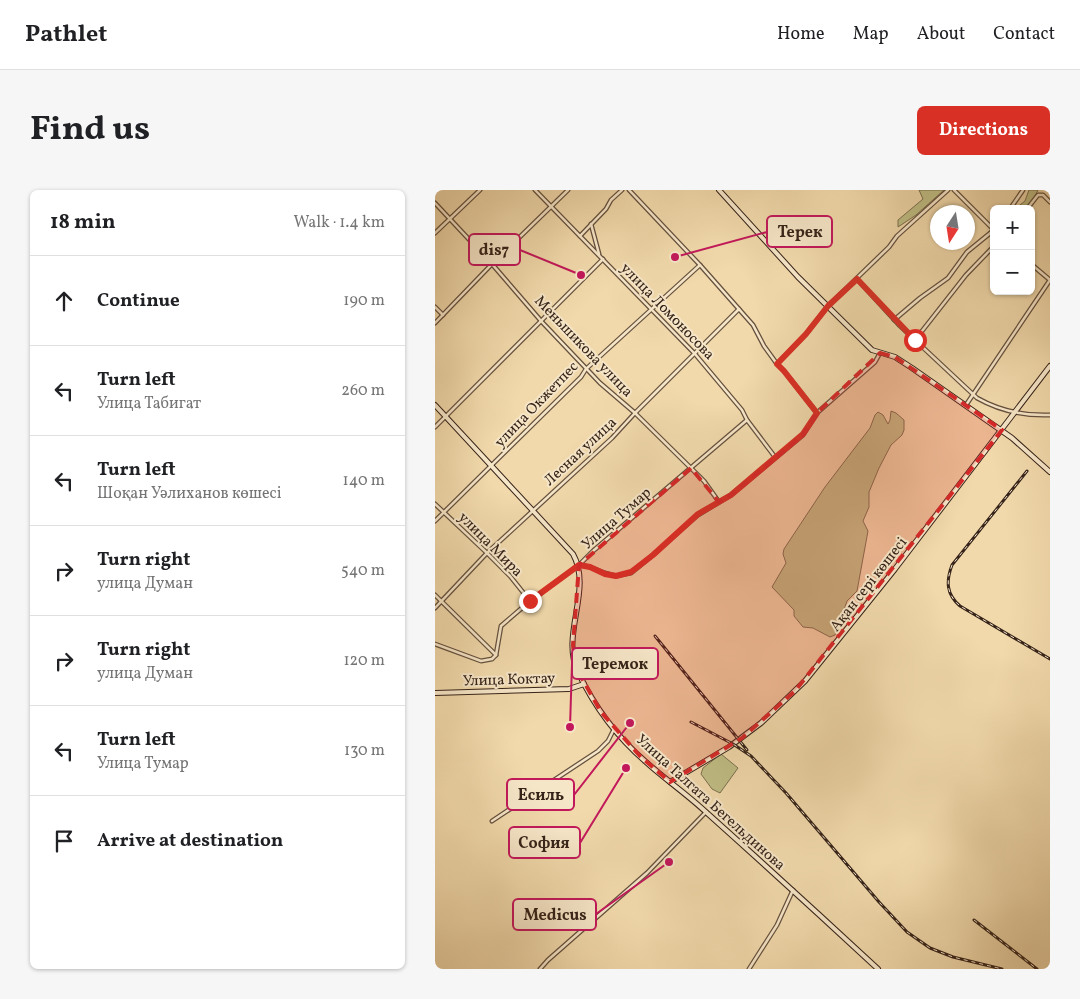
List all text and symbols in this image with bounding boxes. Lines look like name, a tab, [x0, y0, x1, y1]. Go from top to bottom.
text: Pathlet	[25, 18, 107, 52]
text: Home	[777, 22, 825, 47]
text: Map	[853, 22, 889, 47]
text: About	[917, 22, 965, 47]
text: Contact	[993, 22, 1055, 47]
text: Find us	[30, 106, 150, 154]
button: Directions	[917, 106, 1050, 155]
north arrow	[930, 205, 975, 250]
map controls	[990, 205, 1035, 295]
button: +	[990, 205, 1035, 250]
text: 18 min	[50, 208, 116, 237]
text: Walk · 1.4 km	[293, 212, 385, 234]
callout: Терек	[767, 216, 832, 247]
text: Терек	[777, 222, 823, 244]
callout: dis7	[469, 234, 520, 265]
text: dis7	[479, 240, 510, 262]
button: −	[990, 250, 1035, 295]
street label: улица Ломоносова	[615, 259, 719, 365]
icon: ahead	[50, 287, 78, 315]
text: Continue	[97, 288, 180, 314]
text: 190 m	[343, 290, 385, 312]
street label: Меньшикова улица	[529, 292, 637, 403]
route start	[904, 329, 927, 352]
street label: улица Окжетпес	[490, 357, 584, 453]
text: Turn left	[97, 367, 176, 393]
icon: left	[50, 377, 78, 405]
text: 260 m	[341, 380, 385, 402]
text: Улица Табигат	[97, 393, 201, 415]
street label: Лесная улица	[540, 413, 622, 491]
text: Turn left	[97, 457, 176, 483]
icon: left	[50, 467, 78, 495]
text: 140 m	[343, 470, 385, 492]
text: Шоқан Уәлиханов көшесі	[97, 483, 282, 505]
street label: Улица Тумар	[578, 483, 656, 555]
street label: улица Мира	[453, 508, 527, 582]
street label: Ақан сері көшесі	[826, 533, 913, 637]
text: Turn right	[97, 547, 190, 573]
icon: right	[50, 557, 78, 585]
text: 540 m	[341, 560, 385, 582]
text: улица Думан	[97, 573, 193, 595]
route end	[519, 590, 542, 613]
text: Turn right	[97, 637, 190, 663]
icon: right	[50, 647, 78, 675]
callout: Теремок	[572, 648, 658, 679]
text: 120 m	[343, 650, 385, 672]
text: Теремок	[582, 654, 649, 676]
text: улица Думан	[97, 663, 193, 685]
street label: Улица Коктау	[462, 668, 556, 693]
text: Turn left	[97, 727, 176, 753]
street label: Улица Талгата Бегельдинова	[631, 730, 789, 876]
icon: left	[50, 737, 78, 765]
text: 130 m	[344, 740, 385, 762]
text: Улица Тумар	[97, 753, 189, 775]
callout: Есиль	[507, 779, 574, 810]
text: Есиль	[518, 785, 564, 807]
icon: arrive	[50, 827, 78, 855]
callout: София	[509, 827, 580, 858]
text: Arrive at destination	[97, 828, 283, 854]
text: София	[518, 833, 570, 855]
callout: Medicus	[513, 899, 596, 930]
text: Medicus	[523, 905, 587, 927]

